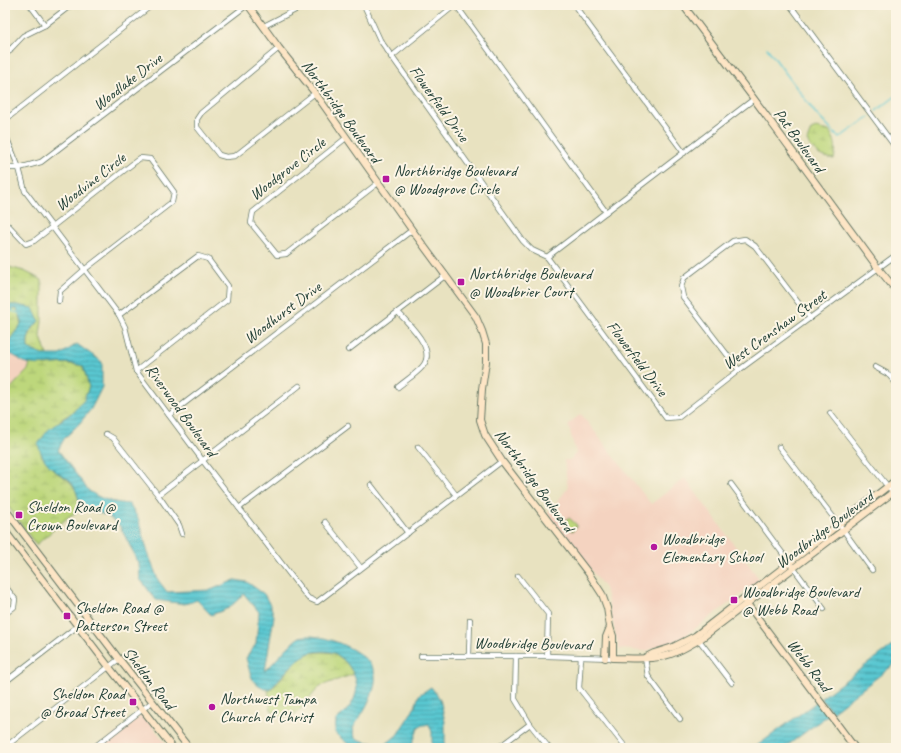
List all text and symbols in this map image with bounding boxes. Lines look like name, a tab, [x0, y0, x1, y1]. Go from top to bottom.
street label: Woodlake Drive	[89, 48, 167, 115]
street label: Northbridge Boulevard	[297, 56, 387, 169]
street label: Flowerfield Drive	[405, 62, 475, 147]
street label: Pat Boulevard	[769, 105, 831, 179]
street label: Woodgrove Circle	[246, 132, 331, 205]
street label: Woodvine Circle	[52, 147, 131, 215]
place label: Northbridge Boulevard @ Woodgrove Circle	[394, 161, 519, 199]
marker: Northbridge Boulevard @ Woodgrove Circle	[381, 174, 391, 184]
place label: Northbridge Boulevard @ Woodbrier Court	[469, 264, 594, 302]
street label: Woodhurst Drive	[240, 276, 327, 348]
marker: Northbridge Boulevard @ Woodbrier Court	[456, 277, 466, 287]
street label: West Crenshaw Street	[719, 284, 832, 374]
street label: Flowerfield Drive	[602, 317, 673, 402]
street label: Riverwood Boulevard	[141, 361, 223, 463]
street label: Northbridge Boulevard	[490, 425, 580, 538]
street label: Woodbridge Boulevard	[772, 485, 880, 573]
place label: Sheldon Road @ Crown Boulevard	[27, 497, 119, 535]
marker: Sheldon Road @ Crown Boulevard	[14, 510, 24, 520]
place label: Woodbridge Elementary School	[662, 529, 765, 567]
marker: Woodbridge Elementary School	[649, 542, 659, 552]
place label: Woodbridge Boulevard @ Webb Road	[742, 582, 862, 620]
marker: Woodbridge Boulevard @ Webb Road	[729, 595, 739, 605]
place label: Sheldon Road @ Patterson Street	[75, 598, 169, 636]
marker: Sheldon Road @ Patterson Street	[62, 611, 72, 621]
street label: Woodbridge Boulevard	[474, 633, 595, 655]
street label: Webb Road	[783, 635, 837, 698]
street label: Sheldon Road	[119, 643, 181, 716]
place label: Sheldon Road @ Broad Street	[40, 684, 128, 722]
place label: Northwest Tampa Church of Christ	[220, 689, 317, 727]
marker: Sheldon Road @ Broad Street	[128, 697, 138, 707]
marker: Northwest Tampa Church of Christ	[207, 702, 217, 712]

